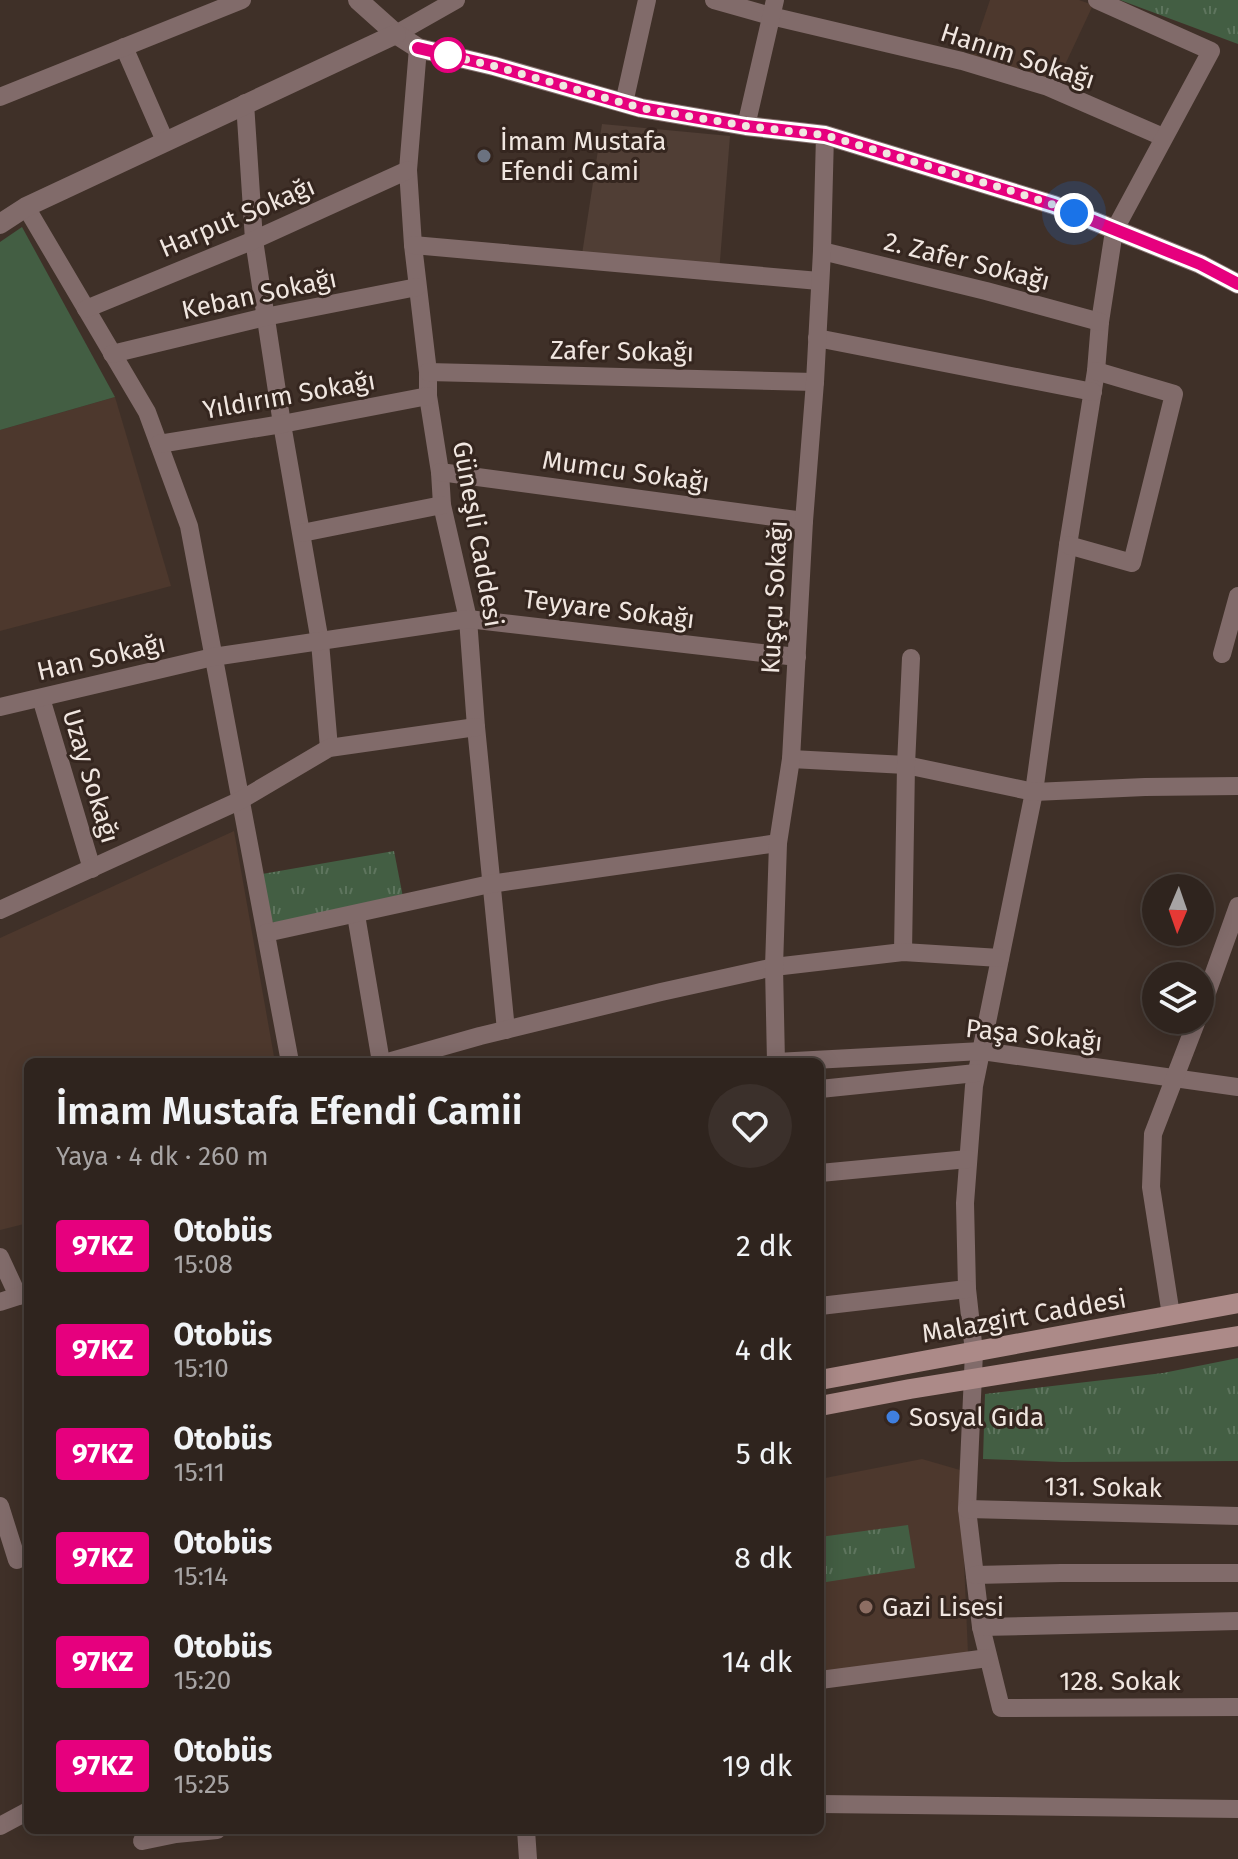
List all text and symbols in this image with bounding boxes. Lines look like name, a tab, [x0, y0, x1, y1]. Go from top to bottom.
street label: Hanım Sokağı	[937, 17, 1099, 96]
unlabelled marker	[431, 38, 465, 72]
place label: İmam Mustafa Efendi Cami	[500, 126, 666, 187]
marker: İmam Mustafa Efendi Cami	[475, 147, 493, 165]
street label: Harput Sokağı	[155, 171, 320, 264]
your location	[1054, 193, 1094, 233]
street label: 2. Zafer Sokağı	[881, 226, 1053, 297]
street label: Keban Sokağı	[179, 263, 339, 326]
street label: Zafer Sokağı	[550, 335, 694, 368]
street label: Yıldırım Sokağı	[201, 365, 378, 426]
street label: Güneşli Caddesi	[446, 439, 509, 629]
street label: Mumcu Sokağı	[540, 444, 712, 499]
street label: Kuşçu Sokağı	[755, 520, 794, 675]
street label: Teyyare Sokağı	[521, 584, 697, 635]
street label: Han Sokağı	[34, 628, 168, 687]
street label: Uzay Sokağı	[55, 705, 126, 847]
north arrow	[1142, 874, 1214, 946]
map controls	[1142, 874, 1214, 1034]
button: layers	[1142, 962, 1214, 1034]
street label: Paşa Sokağı	[964, 1013, 1104, 1058]
button: heart	[708, 1084, 792, 1168]
text: İmam Mustafa Efendi Camii	[56, 1088, 523, 1134]
text: Yaya · 4 dk · 260 m	[56, 1141, 269, 1172]
text: Otobüs	[173, 1213, 272, 1249]
text: 2 dk	[736, 1228, 792, 1264]
text: 97KZ	[72, 1229, 133, 1262]
text: 15:08	[173, 1249, 233, 1280]
street label: Malazgirt Caddesi	[919, 1283, 1129, 1350]
text: Otobüs	[173, 1317, 272, 1353]
text: 4 dk	[735, 1332, 792, 1368]
text: 97KZ	[72, 1333, 133, 1366]
text: 15:10	[173, 1353, 229, 1384]
place label: Sosyal Gıda	[909, 1402, 1044, 1433]
marker: Sosyal Gıda	[884, 1408, 902, 1426]
text: Otobüs	[173, 1421, 272, 1457]
text: 5 dk	[736, 1436, 792, 1472]
text: 97KZ	[72, 1437, 133, 1470]
text: 15:11	[173, 1457, 225, 1488]
street label: 131. Sokak	[1044, 1471, 1163, 1504]
text: Otobüs	[173, 1525, 272, 1561]
text: 8 dk	[734, 1540, 792, 1576]
text: 97KZ	[72, 1541, 133, 1574]
text: 15:14	[173, 1561, 228, 1592]
place label: Gazi Lisesi	[882, 1592, 1004, 1623]
marker: Gazi Lisesi	[857, 1598, 875, 1616]
text: Otobüs	[173, 1629, 272, 1665]
text: 14 dk	[722, 1644, 792, 1680]
text: 97KZ	[72, 1645, 133, 1678]
text: 15:20	[173, 1665, 231, 1696]
street label: 128. Sokak	[1059, 1666, 1181, 1697]
text: Otobüs	[173, 1733, 272, 1769]
text: 19 dk	[722, 1748, 792, 1784]
text: 97KZ	[72, 1749, 133, 1782]
text: 15:25	[173, 1769, 230, 1800]

